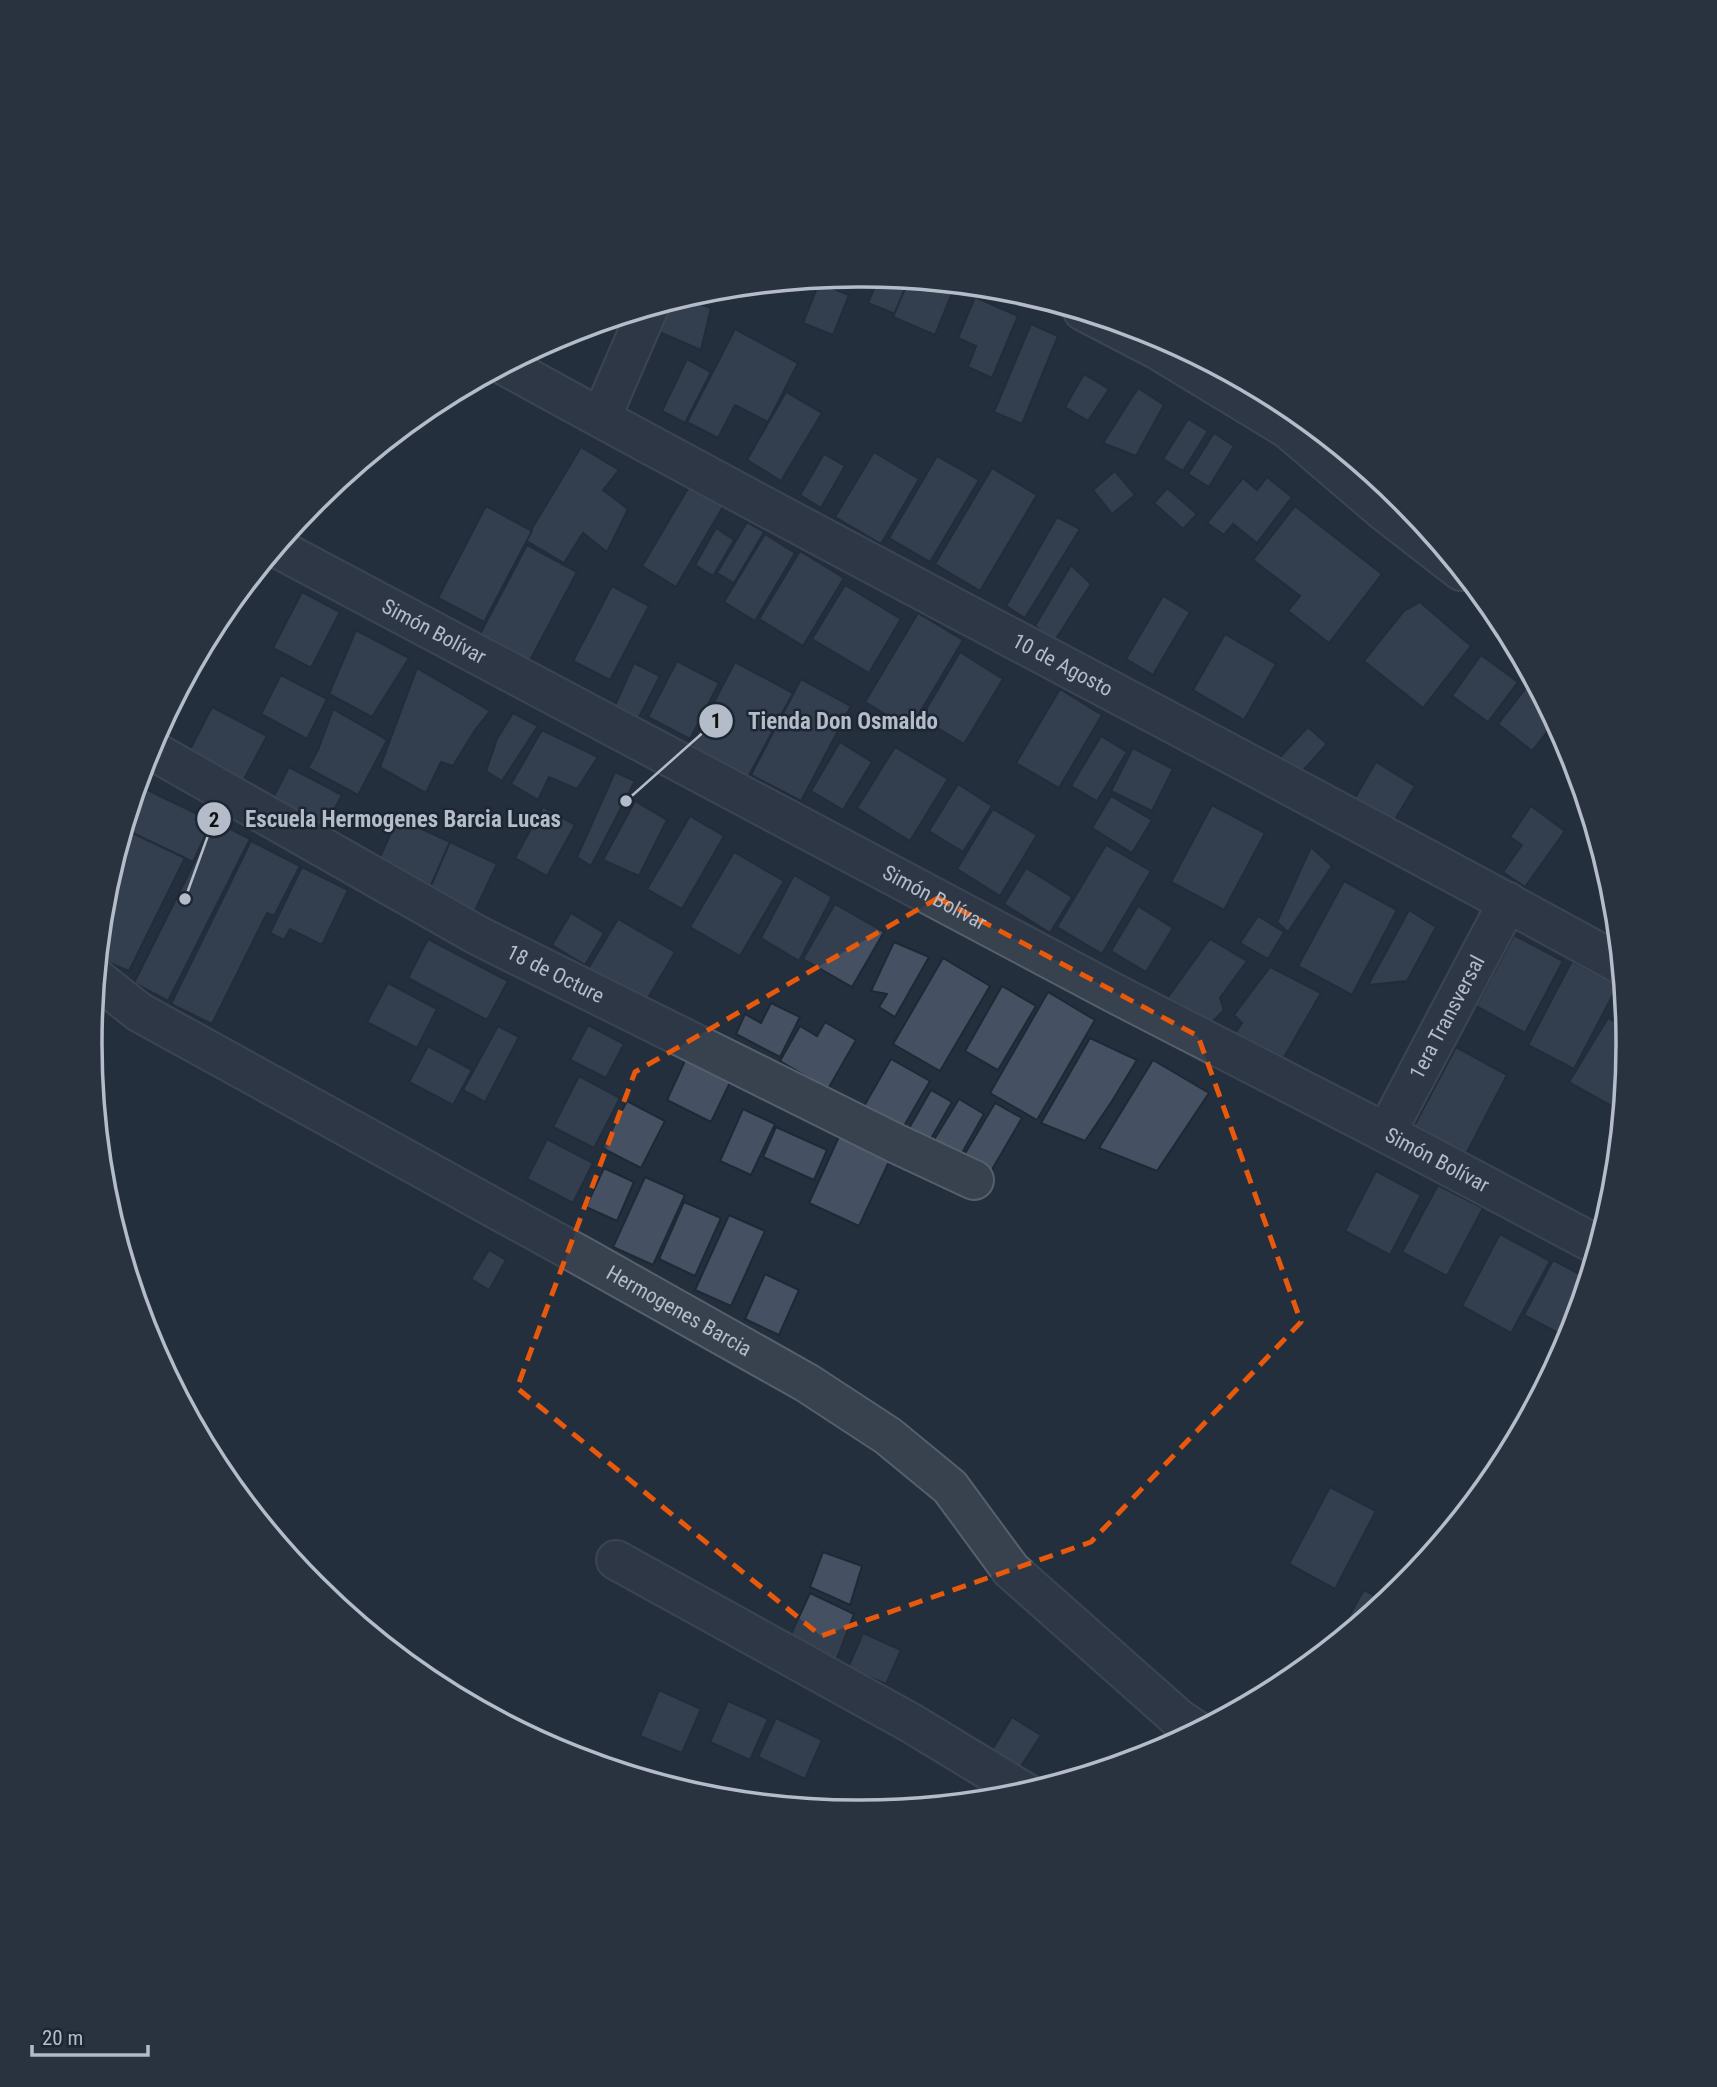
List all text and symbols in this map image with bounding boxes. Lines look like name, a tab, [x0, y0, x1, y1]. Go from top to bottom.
street label: Simón Bolívar	[378, 594, 490, 669]
street label: 10 de Agosto	[1008, 629, 1117, 701]
callout: Tienda Don Osmaldo	[699, 699, 952, 743]
text: Tienda Don Osmaldo	[748, 708, 938, 735]
text: 1	[711, 709, 721, 733]
callout: Escuela Hermogenes Barcia Lucas	[196, 797, 575, 841]
text: Escuela Hermogenes Barcia Lucas	[245, 806, 561, 833]
text: 2	[209, 808, 219, 832]
street label: Simón Bolívar	[879, 860, 991, 935]
street label: 18 de Octure	[503, 940, 608, 1008]
street label: 1era Transversal	[1405, 951, 1490, 1083]
street label: Simón Bolívar	[1381, 1123, 1493, 1198]
street label: Hermogenes Barcia	[602, 1261, 756, 1361]
scale bar	[32, 2014, 147, 2058]
text: 20 m	[42, 2026, 83, 2050]

